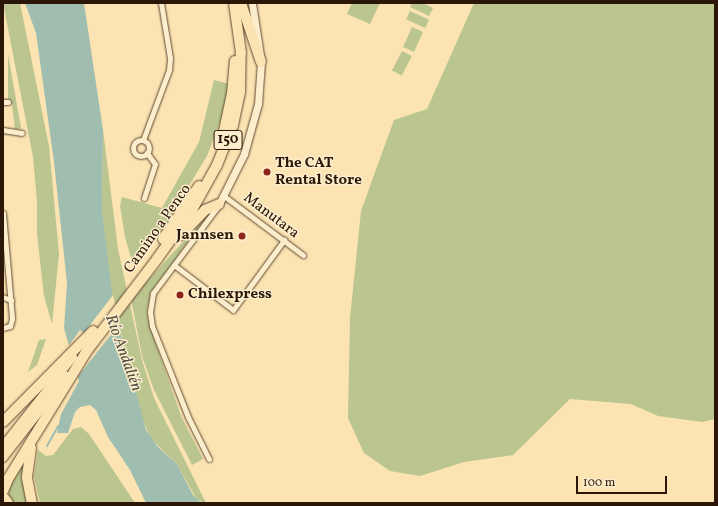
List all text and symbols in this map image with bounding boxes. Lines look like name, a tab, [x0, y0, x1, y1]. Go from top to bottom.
road number: 150	[213, 128, 243, 152]
place label: The CAT Rental Store	[275, 154, 362, 189]
marker: The CAT Rental Store	[262, 167, 272, 177]
street label: Camino a Penco	[121, 181, 195, 277]
street label: Manutara	[239, 189, 303, 243]
place label: Jannsen	[176, 227, 234, 245]
marker: Jannsen	[237, 231, 247, 241]
place label: Chilexpress	[188, 286, 272, 304]
marker: Chilexpress	[175, 290, 185, 300]
water label: Río Andalién	[100, 312, 146, 394]
scale bar	[578, 468, 669, 494]
text: 100 m	[583, 475, 615, 491]

